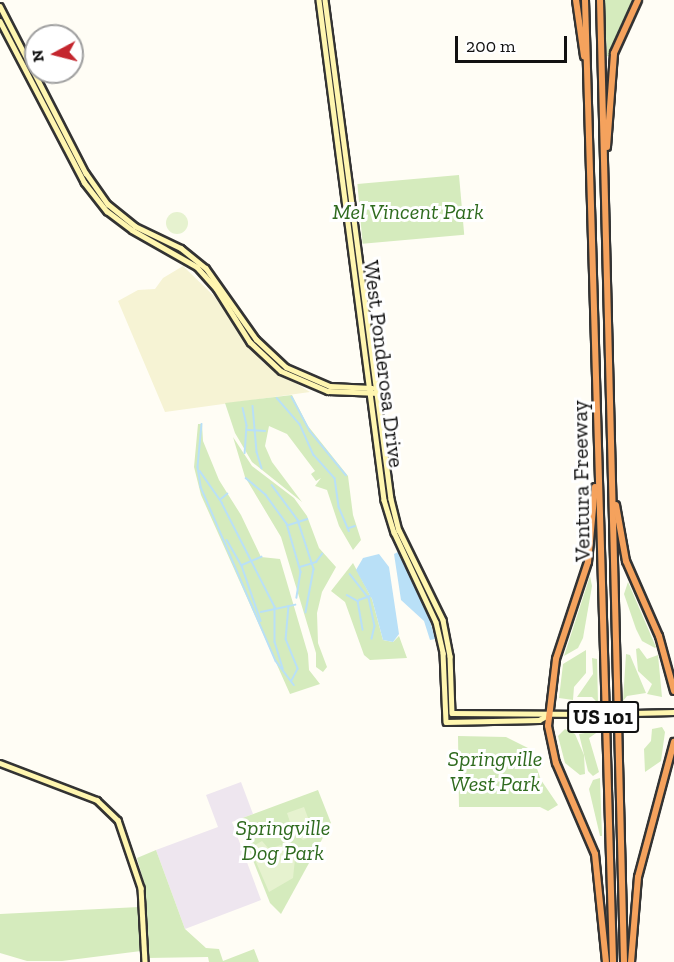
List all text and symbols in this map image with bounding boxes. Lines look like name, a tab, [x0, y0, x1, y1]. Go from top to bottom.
north arrow	[24, 24, 84, 84]
scale bar	[458, 24, 570, 62]
text: 200 m	[466, 35, 516, 57]
text: N	[27, 49, 48, 63]
park label: Mel Vincent Park	[332, 199, 484, 225]
street label: West Ponderosa Drive	[358, 259, 410, 469]
street label: Ventura Freeway	[566, 400, 596, 562]
road number: US 101	[567, 699, 639, 735]
park label: Springville West Park	[448, 745, 542, 796]
park label: Springville Dog Park	[236, 814, 330, 866]

